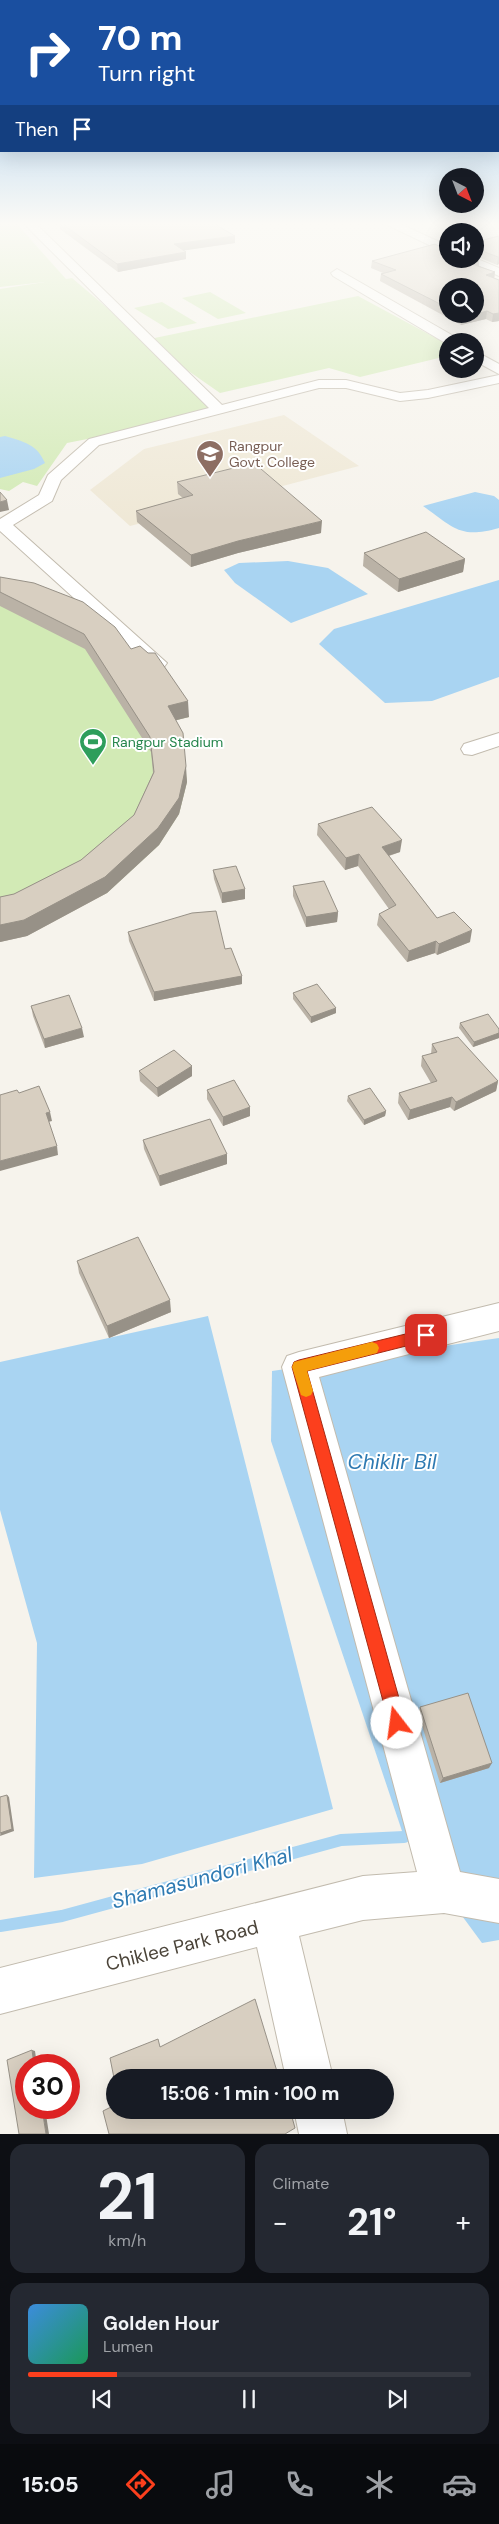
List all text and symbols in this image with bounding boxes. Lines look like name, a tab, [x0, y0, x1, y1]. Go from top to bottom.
text: 70 m	[98, 15, 182, 61]
icon: right	[15, 20, 80, 85]
text: Turn right	[98, 59, 195, 88]
icon: arrive	[68, 115, 96, 143]
text: Then	[15, 117, 58, 142]
north arrow	[439, 168, 484, 212]
map controls	[439, 168, 484, 378]
button: sound	[439, 223, 484, 268]
button: search	[439, 278, 484, 323]
button: layers	[439, 333, 484, 378]
place label: Rangpur Govt. College	[229, 437, 315, 471]
school or university icon: Rangpur Govt. College	[195, 439, 225, 478]
sports icon: Rangpur Stadium	[78, 727, 108, 766]
place label: Rangpur Stadium	[112, 733, 223, 751]
pin	[405, 1314, 447, 1356]
icon: arrive	[412, 1321, 440, 1349]
water label: Chiklir Bil	[348, 1448, 437, 1476]
position arrow	[370, 1696, 422, 1748]
water label: Shamasundori Khal	[109, 1840, 296, 1916]
street label: Chiklee Park Road	[103, 1914, 261, 1977]
speed limit sign: 30	[15, 2054, 80, 2119]
text: 15:06 · 1 min · 100 m	[161, 2081, 339, 2106]
text: 21	[97, 2155, 158, 2239]
text: Climate	[273, 2173, 329, 2194]
text: 21°	[347, 2197, 397, 2247]
text: −	[273, 2204, 288, 2241]
text: +	[456, 2204, 471, 2241]
text: km/h	[108, 2230, 146, 2251]
text: Golden Hour	[103, 2311, 219, 2336]
text: Lumen	[103, 2336, 153, 2357]
icon: previous	[88, 2385, 116, 2413]
icon: pause	[235, 2385, 263, 2413]
icon: next	[383, 2385, 411, 2413]
icon: directions	[123, 2467, 158, 2502]
icon: music	[203, 2467, 238, 2502]
icon: phone	[282, 2467, 317, 2502]
icon: climate	[362, 2467, 397, 2502]
icon: car	[442, 2467, 477, 2502]
text: 15:05	[22, 2470, 79, 2499]

